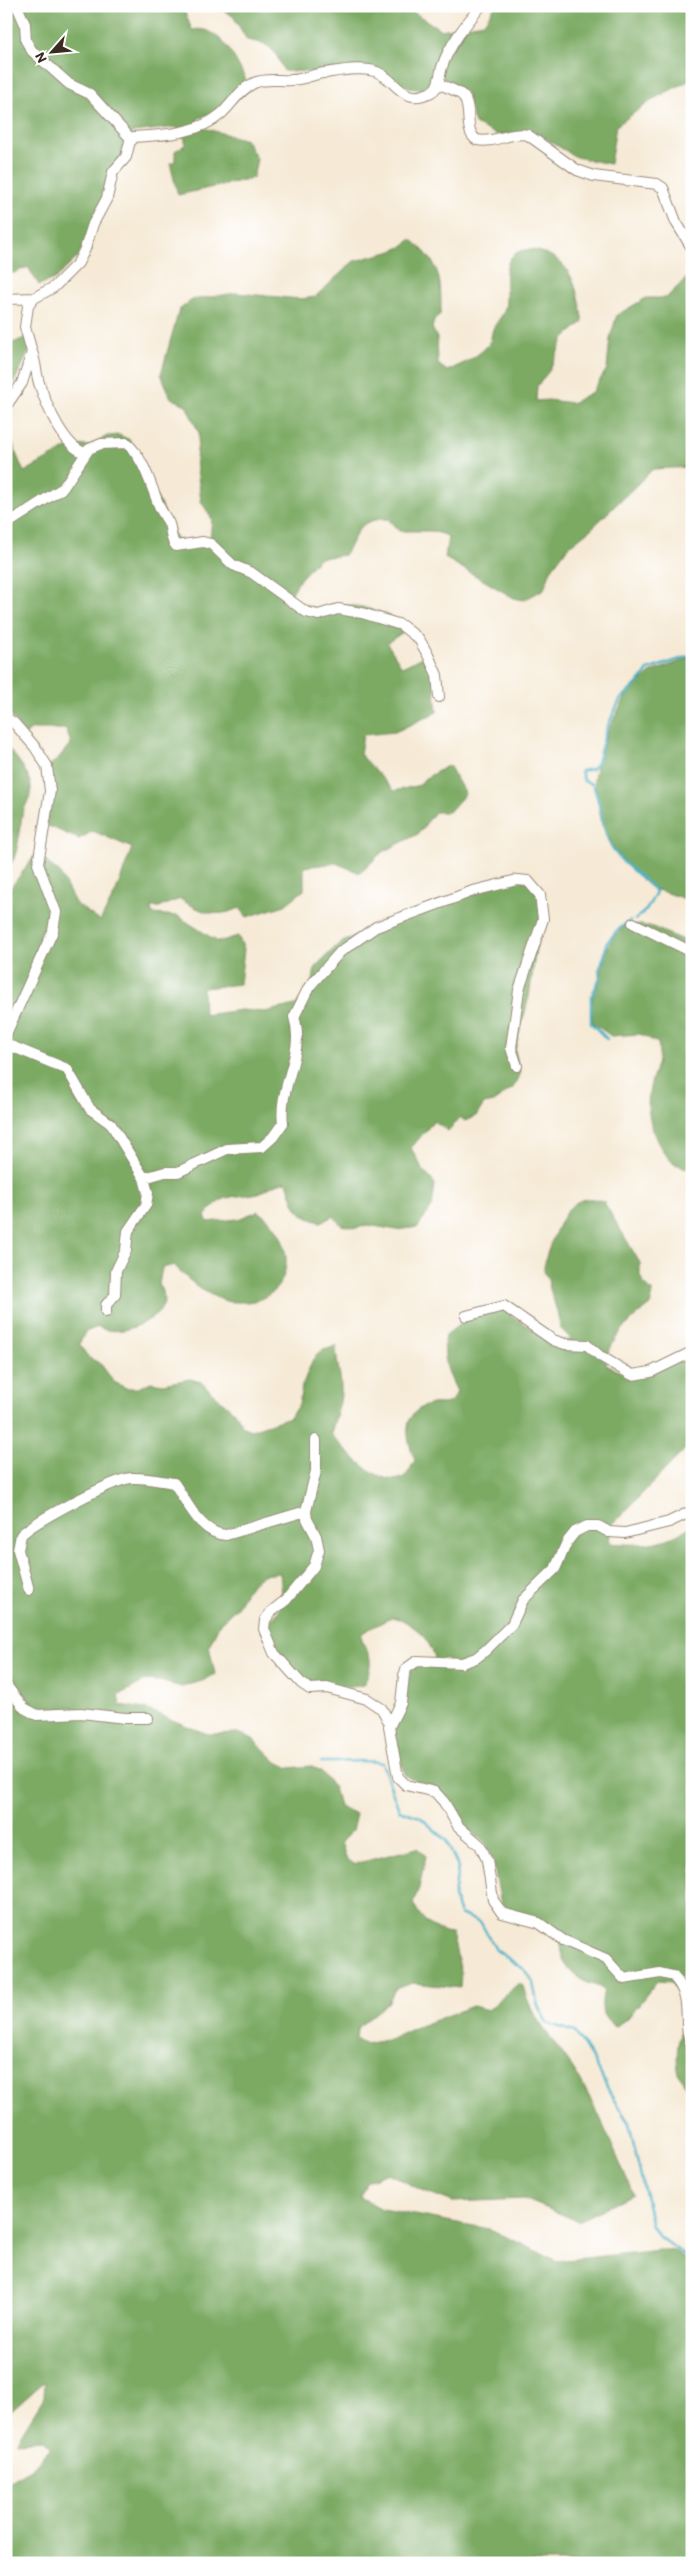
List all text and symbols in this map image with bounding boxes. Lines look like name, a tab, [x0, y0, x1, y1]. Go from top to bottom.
north arrow	[28, 28, 78, 78]
text: N	[31, 50, 51, 66]

